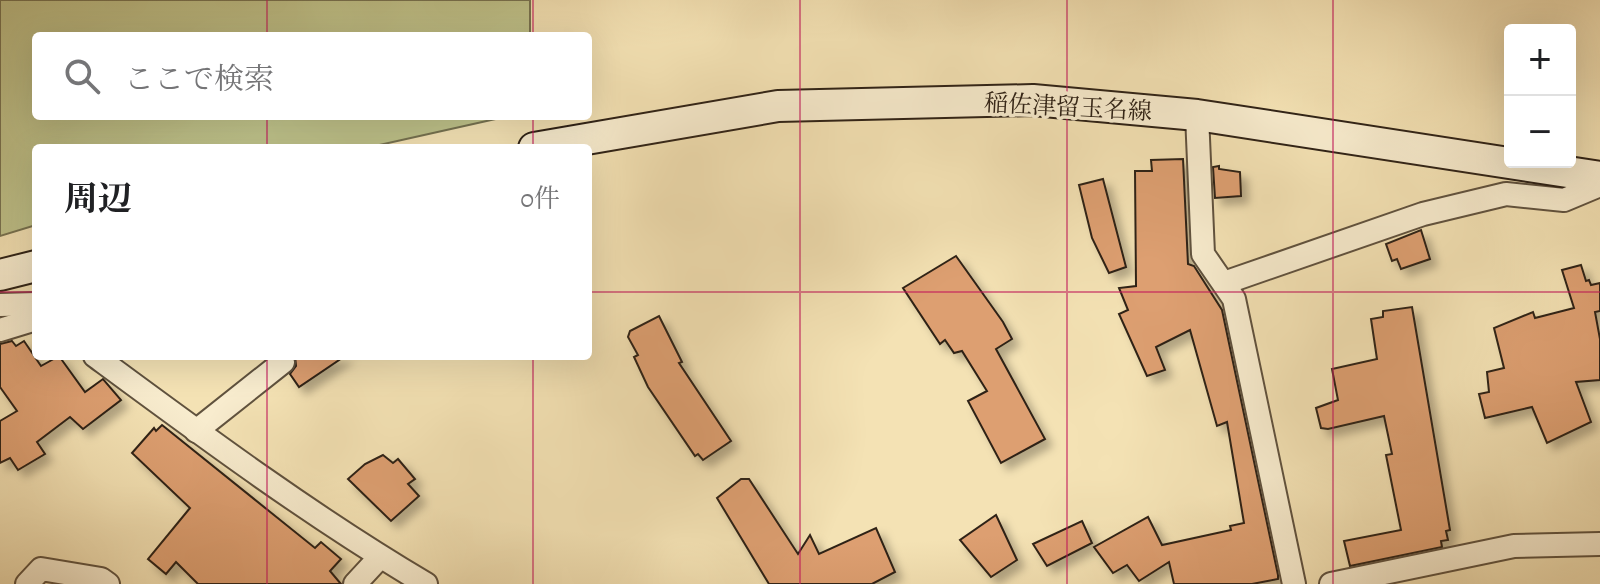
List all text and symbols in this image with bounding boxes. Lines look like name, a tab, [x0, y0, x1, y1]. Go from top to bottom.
map controls	[1504, 24, 1576, 168]
button: +	[1504, 24, 1576, 96]
search box	[32, 32, 592, 120]
icon: search	[60, 54, 104, 98]
text: ここで検索	[124, 59, 274, 99]
street label: 稲佐津留玉名線	[983, 87, 1153, 127]
button: −	[1504, 96, 1576, 168]
text: 周辺	[64, 175, 132, 222]
text: 0件	[520, 181, 560, 216]

